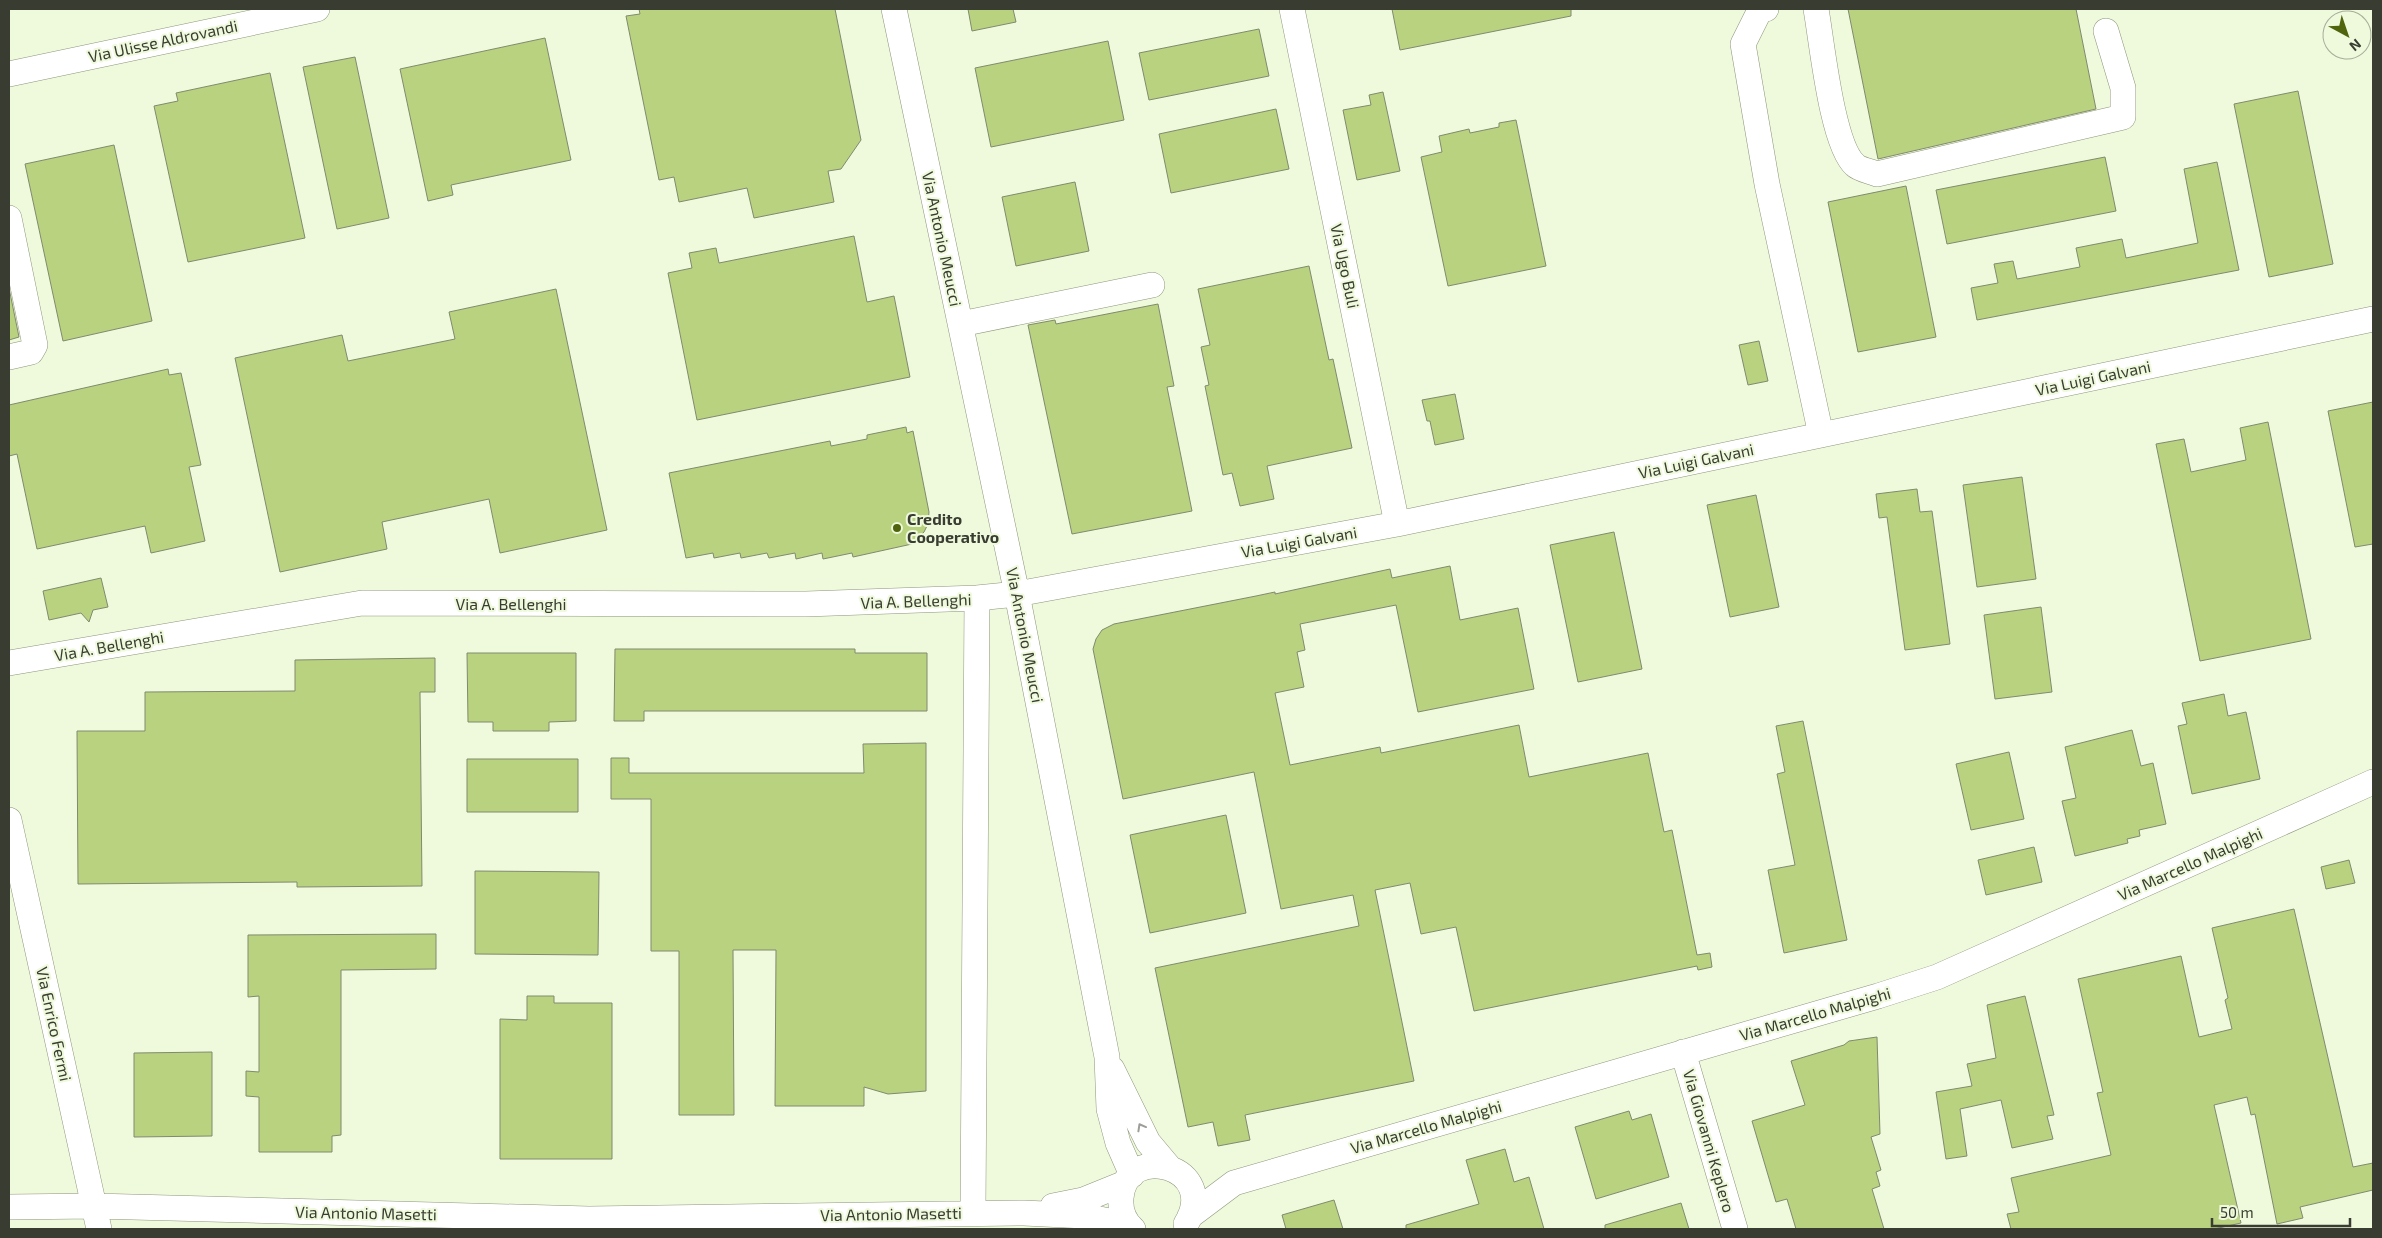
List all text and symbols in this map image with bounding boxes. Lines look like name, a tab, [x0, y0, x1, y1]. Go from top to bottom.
north arrow	[2322, 10, 2372, 60]
street label: Via Ulisse Aldrovandi	[86, 15, 239, 66]
text: N	[2346, 36, 2365, 55]
street label: Via Antonio Meucci	[919, 170, 966, 308]
street label: Via Ugo Buli	[1327, 222, 1364, 310]
street label: Via Luigi Galvani	[2033, 356, 2152, 399]
street label: Via Luigi Galvani	[1636, 439, 1755, 482]
place label: Credito Cooperativo	[907, 509, 999, 546]
marker: Credito Cooperativo	[891, 522, 903, 534]
street label: Via Luigi Galvani	[1239, 522, 1358, 561]
street label: Via Antonio Meucci	[1003, 566, 1048, 704]
street label: Via A. Bellenghi	[860, 589, 972, 612]
street label: Via A. Bellenghi	[456, 594, 566, 613]
street label: Via A. Bellenghi	[53, 627, 165, 664]
street label: Via Marcello Malpighi	[2114, 823, 2265, 904]
street label: Via Enrico Fermi	[33, 965, 76, 1083]
street label: Via Marcello Malpighi	[1737, 983, 1893, 1044]
street label: Via Giovanni Keplero	[1680, 1067, 1739, 1215]
street label: Via Marcello Malpighi	[1348, 1096, 1504, 1157]
one-way arrow	[1137, 1123, 1147, 1132]
scale bar	[2212, 1196, 2350, 1228]
street label: Via Antonio Masetti	[295, 1202, 437, 1223]
street label: Via Antonio Masetti	[820, 1203, 962, 1224]
text: 50 m	[2220, 1203, 2254, 1221]

